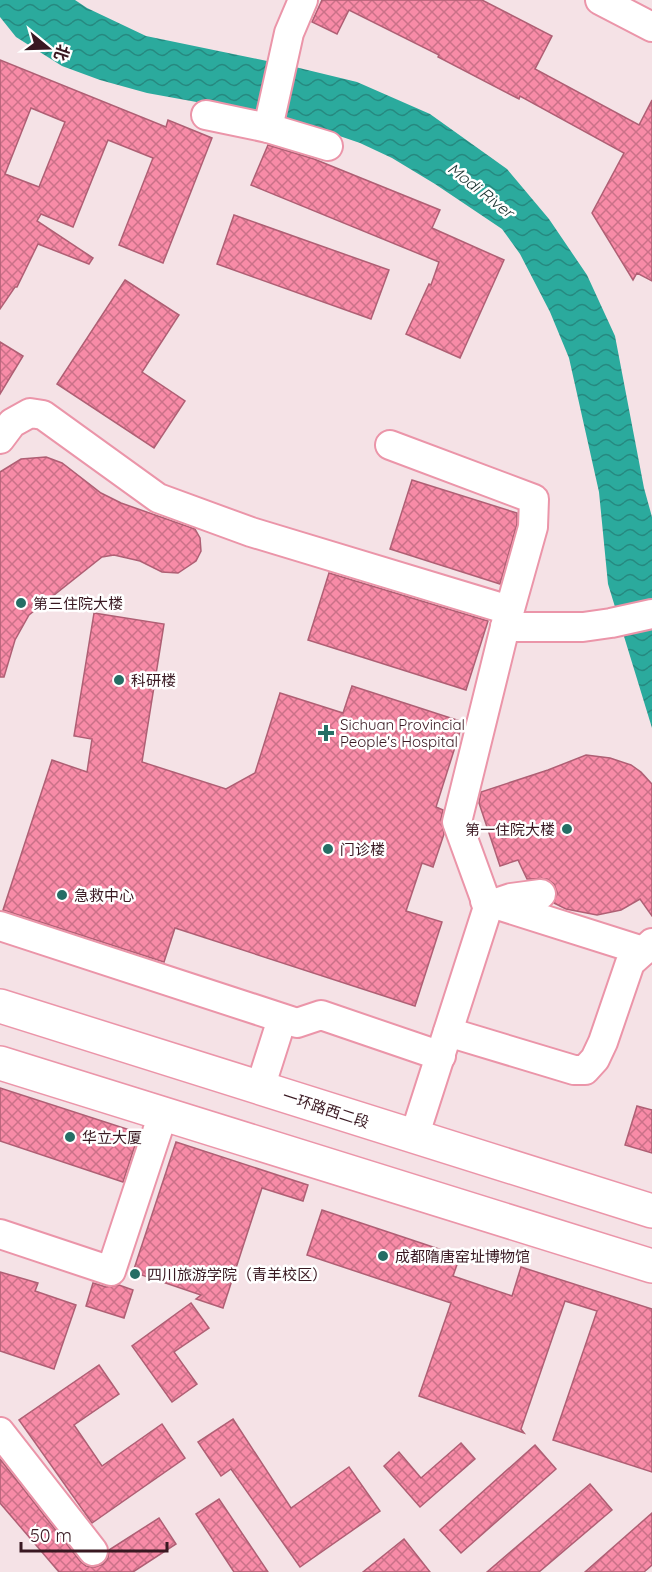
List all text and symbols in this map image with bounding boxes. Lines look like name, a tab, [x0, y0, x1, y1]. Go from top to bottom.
north arrow	[18, 18, 78, 78]
text: 北	[50, 42, 74, 64]
water label: Modi River	[444, 158, 519, 223]
place label: 第三住院大楼	[33, 594, 123, 613]
marker: 第三住院大楼	[14, 596, 28, 610]
place label: 科研楼	[131, 671, 176, 690]
marker: 科研楼	[112, 673, 126, 687]
place label: Sichuan Provincial People's Hospital	[340, 715, 465, 751]
marker: Sichuan Provincial People's Hospital	[317, 724, 335, 742]
place label: 第一住院大楼	[465, 820, 555, 839]
marker: 第一住院大楼	[560, 822, 574, 836]
place label: 门诊楼	[340, 840, 385, 859]
marker: 门诊楼	[321, 842, 335, 856]
place label: 急救中心	[74, 886, 134, 905]
marker: 急救中心	[55, 888, 69, 902]
street label: 一环路西二段	[280, 1086, 372, 1132]
place label: 华立大厦	[82, 1128, 142, 1147]
marker: 华立大厦	[63, 1130, 77, 1144]
place label: 成都隋唐窑址博物馆	[395, 1247, 530, 1266]
marker: 成都隋唐窑址博物馆	[376, 1249, 390, 1263]
place label: 四川旅游学院（青羊校区）	[147, 1265, 327, 1284]
marker: 四川旅游学院（青羊校区）	[128, 1267, 142, 1281]
scale bar	[21, 1515, 166, 1553]
text: 50 m	[30, 1524, 72, 1547]

